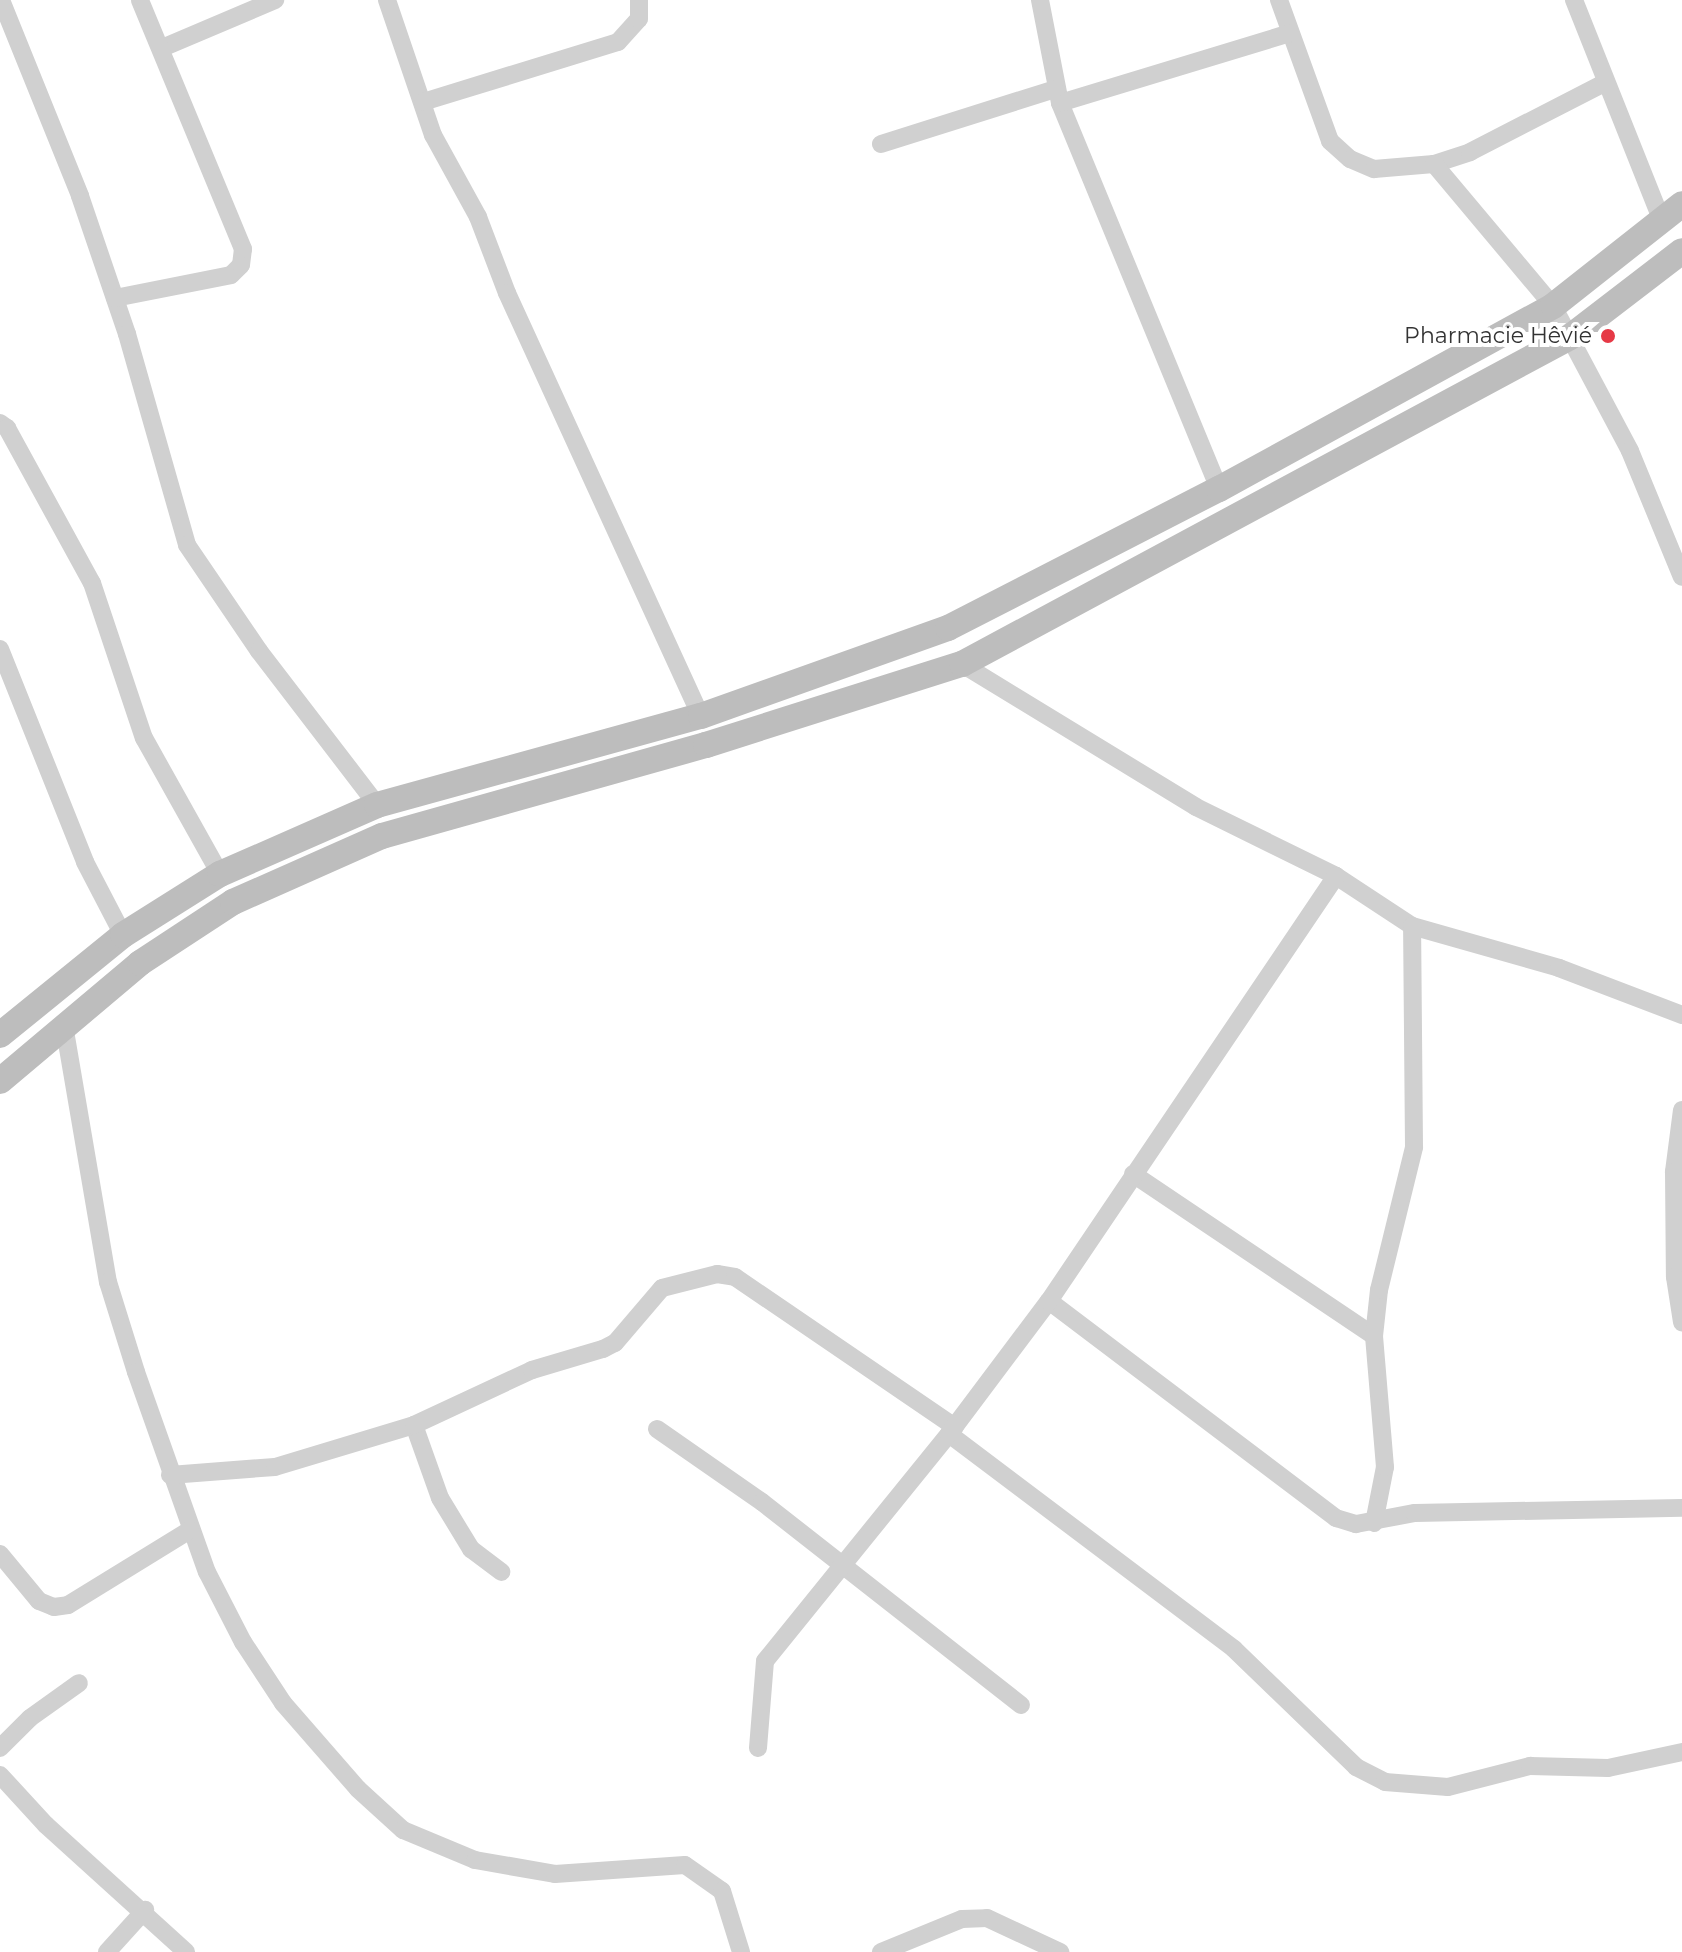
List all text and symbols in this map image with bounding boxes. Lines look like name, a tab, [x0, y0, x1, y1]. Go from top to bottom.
place label: Pharmacie Hêvié	[1404, 323, 1592, 349]
marker: Pharmacie Hêvié	[1599, 327, 1617, 345]

